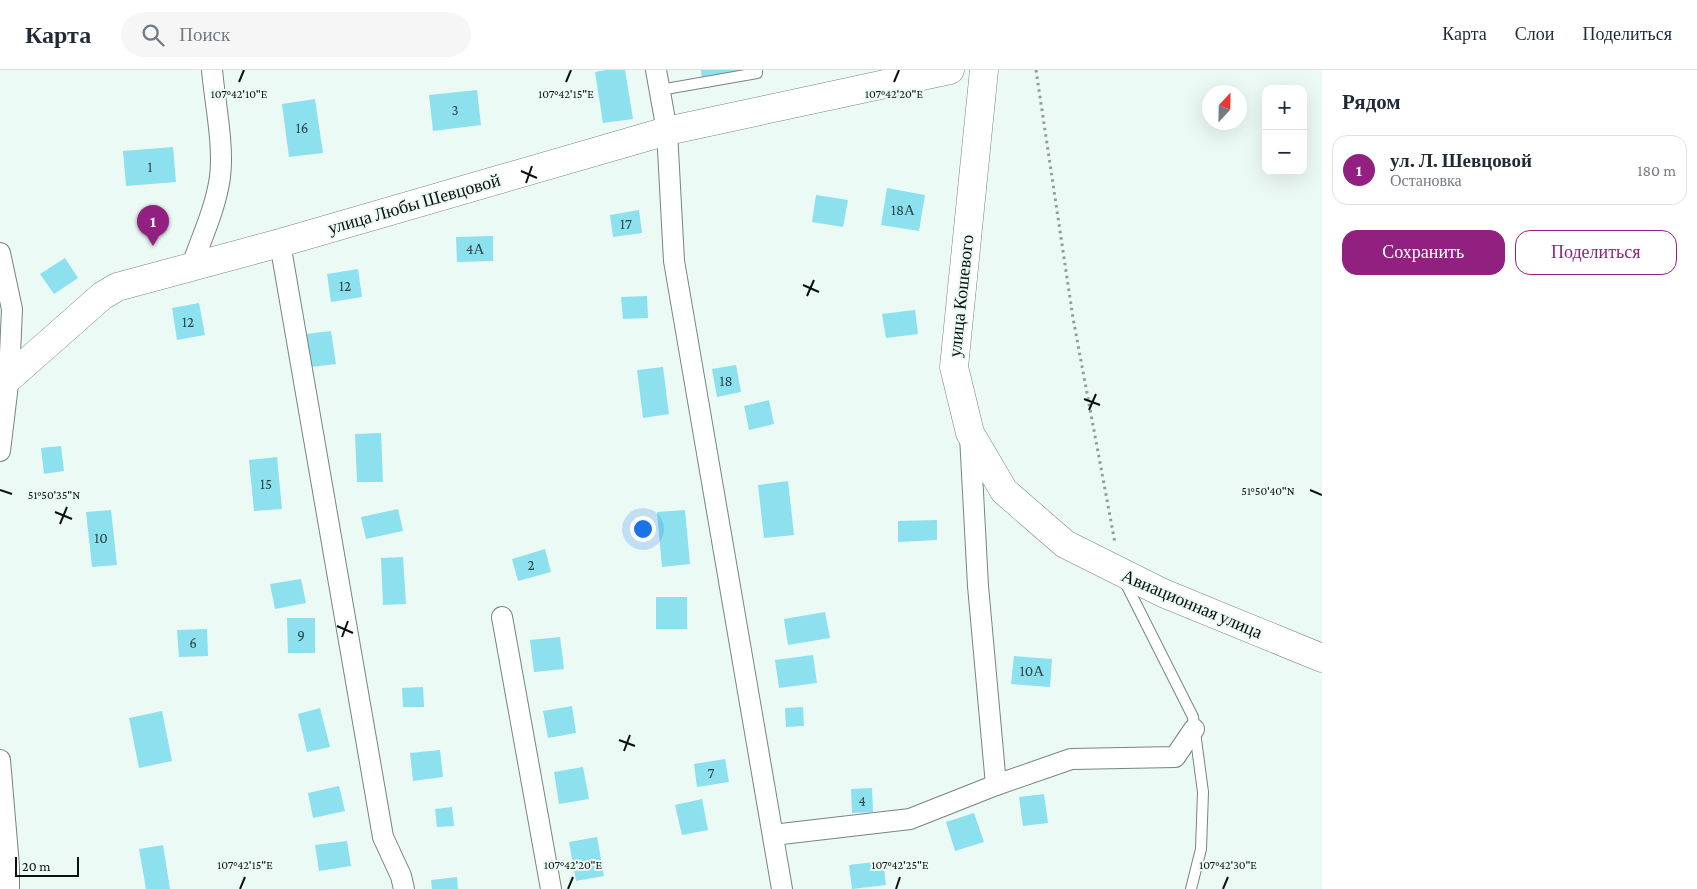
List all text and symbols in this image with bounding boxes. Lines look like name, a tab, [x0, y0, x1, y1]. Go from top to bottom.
search box	[121, 12, 471, 57]
text: Карта	[25, 21, 91, 48]
icon: search	[139, 21, 167, 49]
text: Поиск	[179, 24, 230, 45]
text: Карта	[1442, 24, 1487, 44]
text: Слои	[1515, 24, 1554, 44]
text: Поделиться	[1582, 24, 1672, 44]
north arrow	[1202, 85, 1247, 130]
map controls	[1262, 85, 1307, 175]
button: +	[1262, 85, 1307, 130]
text: 107°42'10"E	[211, 87, 268, 101]
text: 107°42'15"E	[538, 87, 594, 101]
text: 107°42'20"E	[865, 87, 923, 101]
text: Рядом	[1342, 90, 1401, 114]
house number: 3	[451, 102, 459, 118]
house number: 16	[296, 120, 308, 136]
button: −	[1262, 130, 1307, 175]
text: ул. Л. Шевцовой	[1390, 150, 1532, 171]
house number: 1	[148, 159, 153, 175]
text: 1	[1356, 162, 1362, 179]
text: 180 m	[1637, 162, 1676, 179]
street label: улица Любы Шевцовой	[325, 170, 503, 238]
text: Остановка	[1390, 172, 1462, 189]
house number: 18А	[891, 202, 915, 218]
pin: 1	[137, 205, 169, 246]
house number: 17	[620, 216, 632, 232]
button: Сохранить	[1342, 230, 1505, 275]
button: Поделиться	[1515, 230, 1677, 275]
street label: улица Кошевого	[945, 234, 977, 358]
house number: 4А	[466, 241, 484, 257]
house number: 12	[339, 278, 351, 294]
house number: 12	[182, 314, 194, 330]
house number: 18	[719, 373, 733, 389]
house number: 15	[260, 476, 272, 492]
text: 51°50'40"N	[1241, 484, 1295, 498]
text: 51°50'35"N	[28, 488, 80, 502]
your location	[630, 516, 656, 542]
house number: 10	[94, 530, 108, 546]
house number: 2	[527, 557, 535, 573]
street label: Авиационная улица	[1119, 565, 1265, 643]
house number: 9	[297, 627, 305, 643]
house number: 6	[189, 635, 197, 651]
house number: 10А	[1020, 663, 1044, 679]
house number: 7	[708, 765, 715, 781]
house number: 4	[858, 793, 866, 809]
scale bar	[15, 854, 79, 877]
text: 20 m	[22, 858, 50, 874]
text: 107°42'15"E	[217, 858, 273, 872]
text: 107°42'20"E	[544, 858, 602, 872]
text: 107°42'25"E	[872, 858, 929, 872]
text: 107°42'30"E	[1199, 858, 1257, 872]

